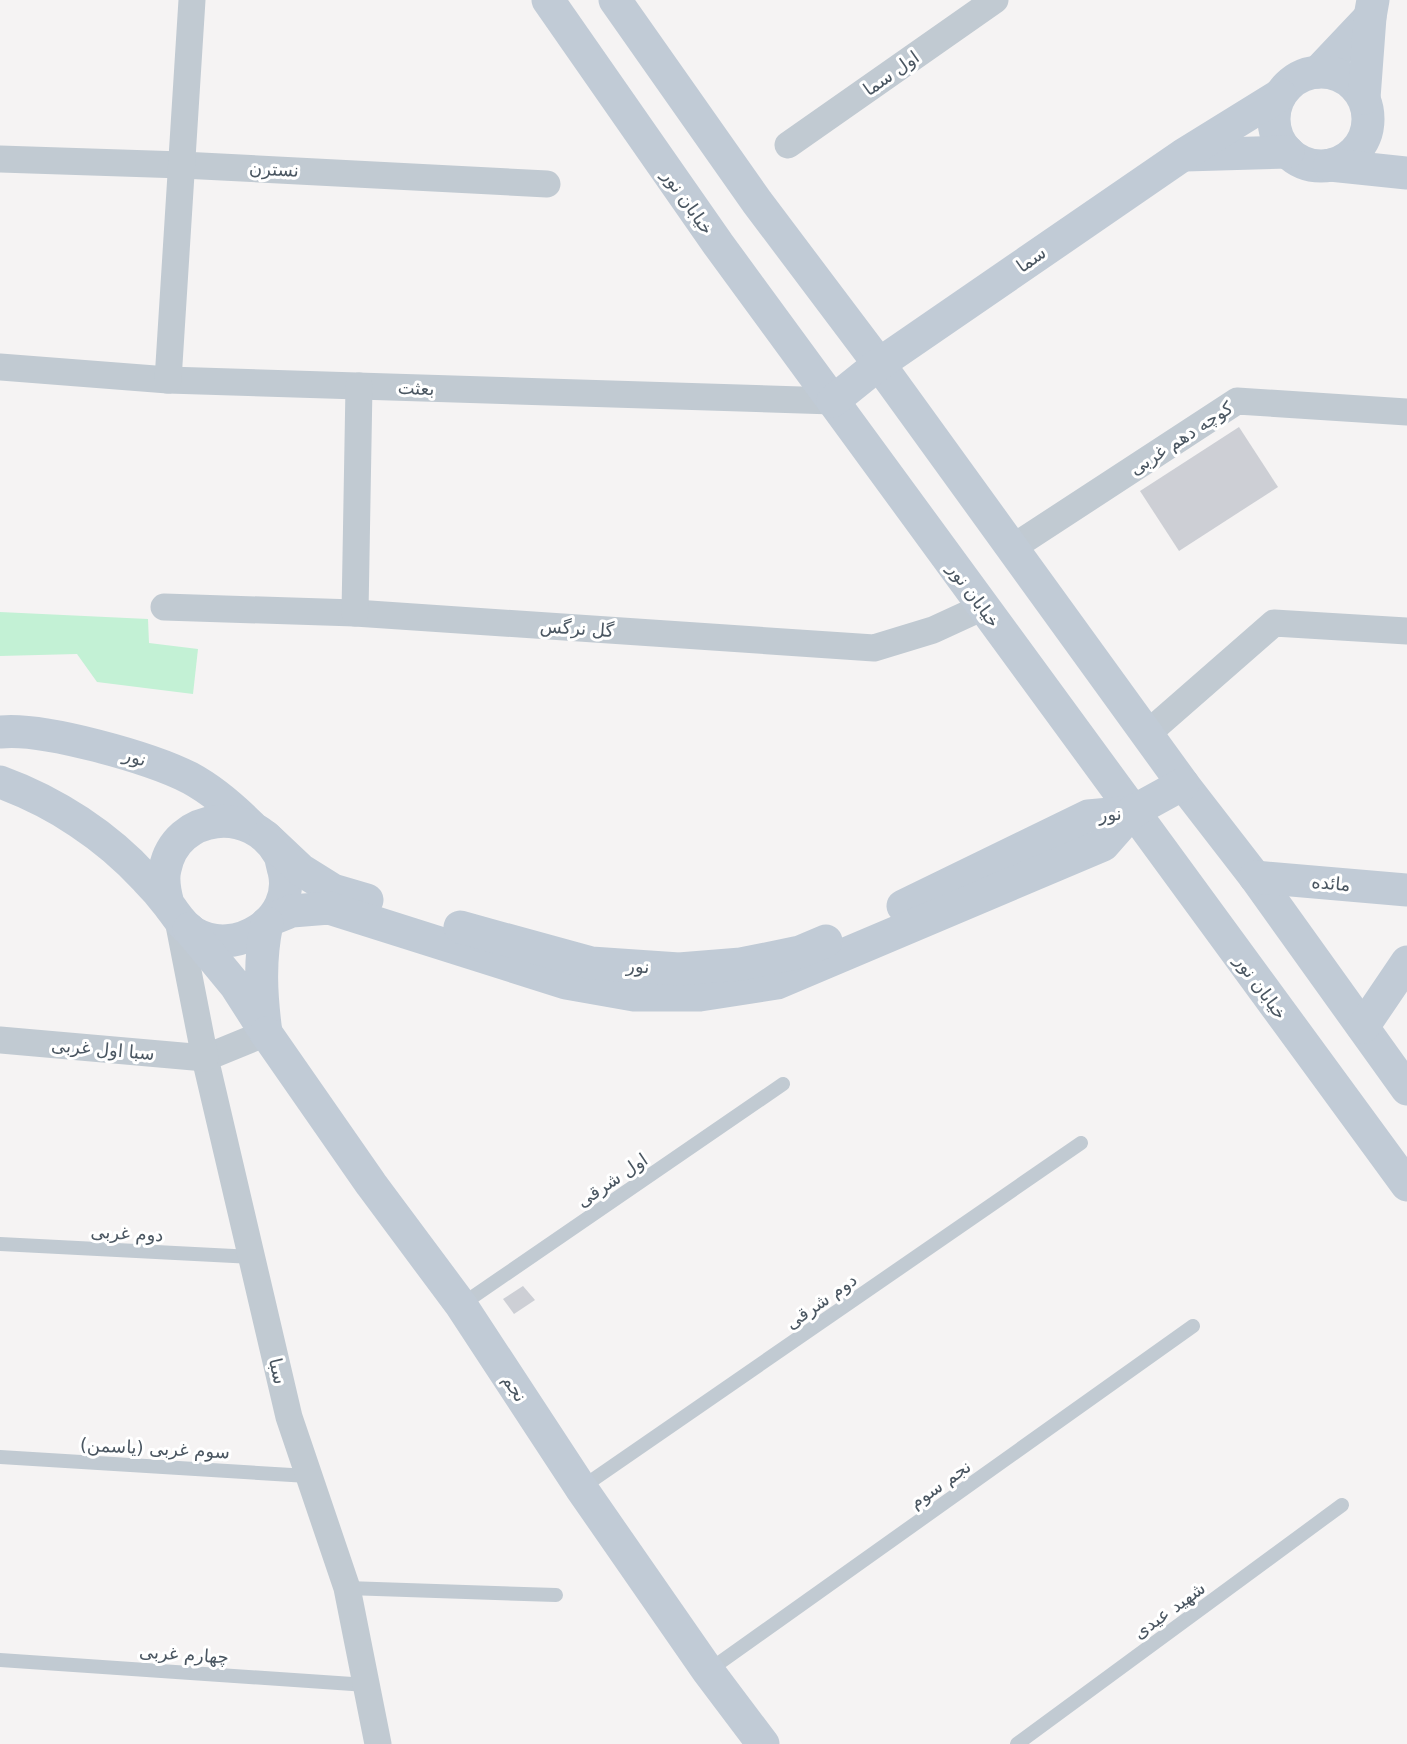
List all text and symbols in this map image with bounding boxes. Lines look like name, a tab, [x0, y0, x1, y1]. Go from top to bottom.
street label: اول سما	[859, 46, 924, 101]
street label: نسترن	[249, 157, 299, 182]
street label: خیابان نور	[657, 165, 718, 239]
street label: سما	[1012, 242, 1050, 276]
street label: بعثت	[397, 377, 435, 399]
street label: کوچه دهم غربی	[1125, 397, 1237, 480]
street label: خیابان نور	[942, 558, 1004, 632]
street label: گل نرگس	[539, 615, 615, 642]
street label: نور	[120, 743, 149, 771]
street label: نور	[1097, 803, 1122, 827]
street label: مائده	[1311, 871, 1351, 895]
street label: خیابان نور	[1229, 950, 1291, 1024]
street label: نور	[625, 955, 650, 978]
street label: سبا اول غربی	[50, 1034, 156, 1065]
street label: اول شرقی	[573, 1149, 652, 1212]
street label: دوم غربی	[90, 1221, 164, 1246]
street label: دوم شرقی	[781, 1269, 861, 1334]
street label: سبا	[265, 1356, 291, 1386]
street label: نجم	[498, 1370, 532, 1406]
street label: سوم غربی (یاسمن)	[79, 1434, 230, 1463]
street label: نجم سوم	[905, 1455, 975, 1513]
street label: شهید عیدی	[1129, 1577, 1210, 1644]
street label: چهارم غربی	[138, 1640, 230, 1669]

